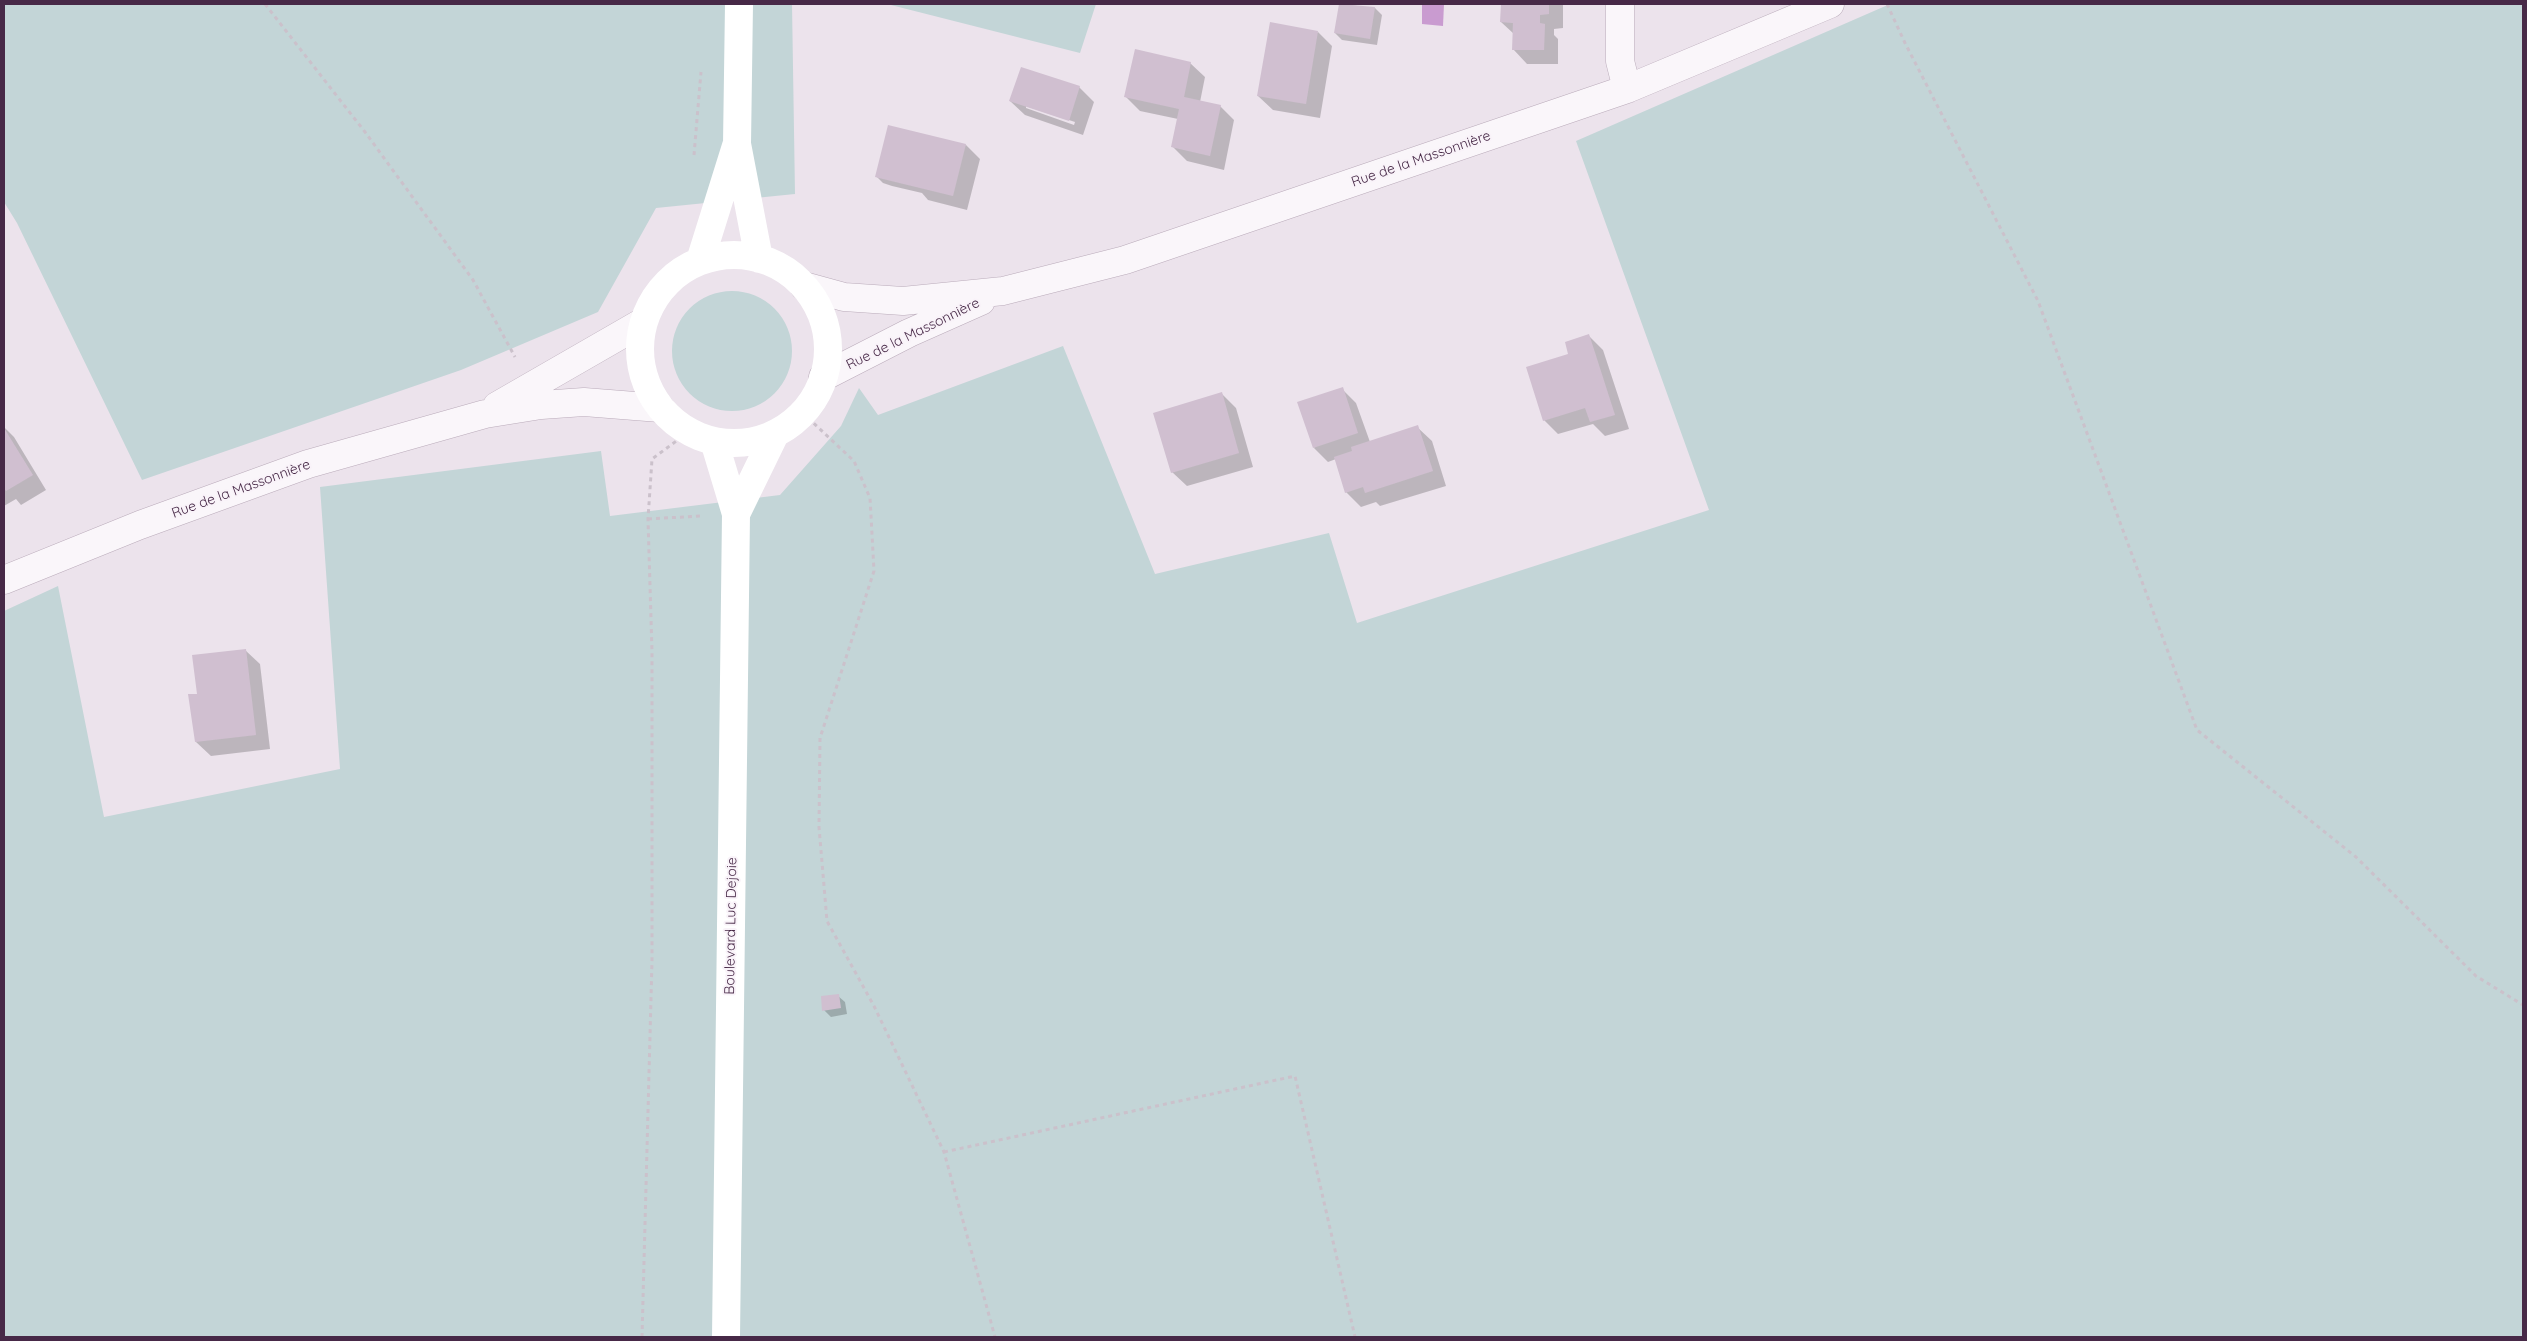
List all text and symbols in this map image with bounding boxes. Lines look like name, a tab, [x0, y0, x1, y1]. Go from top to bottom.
street label: Rue de la Massonnière	[1349, 127, 1493, 191]
street label: Rue de la Massonnière	[844, 294, 982, 374]
street label: Rue de la Massonnière	[169, 456, 313, 522]
street label: Boulevard Luc Dejoie	[721, 857, 741, 995]

